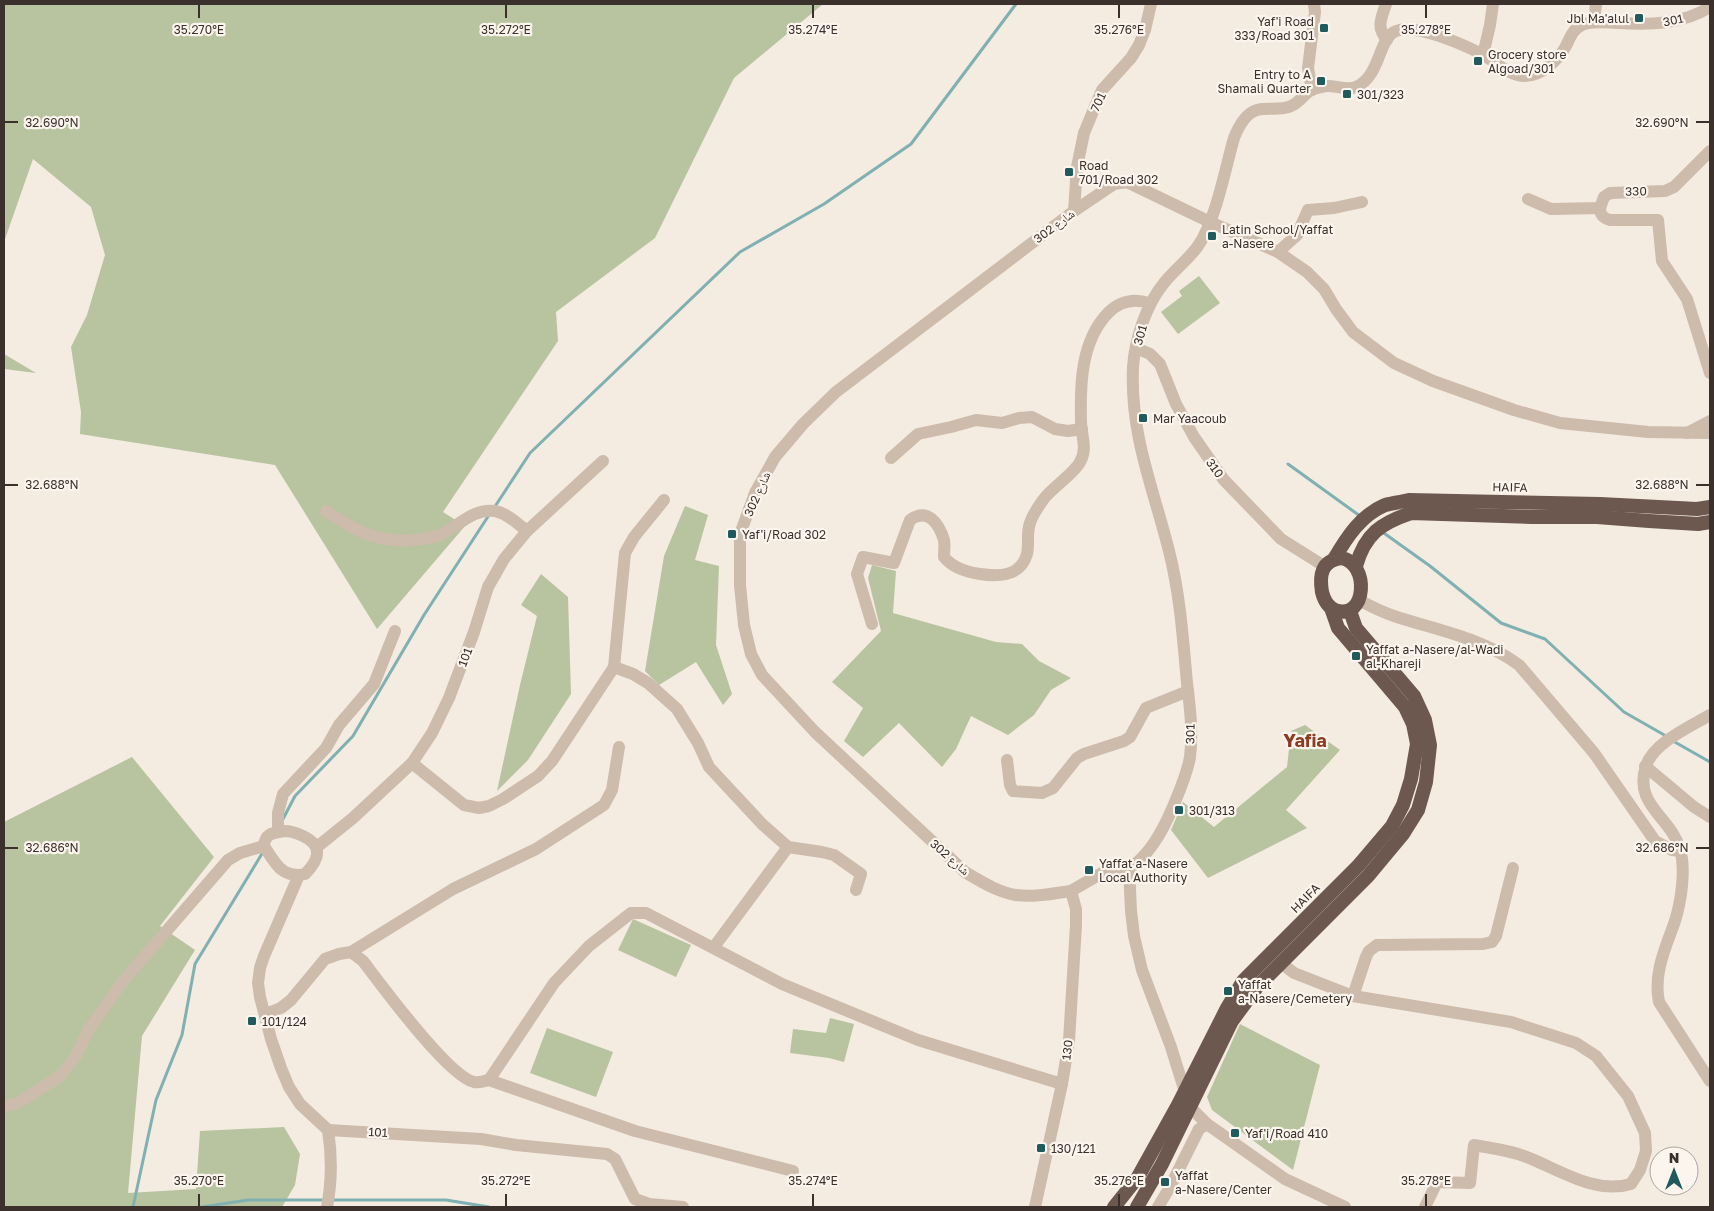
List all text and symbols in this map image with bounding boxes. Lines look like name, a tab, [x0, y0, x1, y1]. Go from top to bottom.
place label: Jbl Ma'alul	[1567, 11, 1629, 26]
street label: 301	[1662, 11, 1685, 29]
marker: Jbl Ma'alul	[1633, 12, 1645, 24]
place label: Yaf'i Road 333/Road 301	[1234, 14, 1314, 43]
text: 35.270°E	[174, 22, 224, 37]
text: 35.272°E	[481, 22, 531, 37]
text: 35.274°E	[788, 22, 838, 37]
text: 35.276°E	[1094, 22, 1144, 37]
marker: Yaf'i Road 333/Road 301	[1318, 22, 1330, 34]
text: 35.278°E	[1401, 22, 1451, 37]
place label: Grocery store Algoad/301	[1488, 47, 1566, 76]
marker: Grocery store Algoad/301	[1472, 55, 1484, 67]
place label: Entry to A Shamali Quarter	[1217, 67, 1311, 96]
marker: Entry to A Shamali Quarter	[1315, 75, 1327, 87]
place label: 301/323	[1357, 87, 1404, 102]
marker: 301/323	[1341, 88, 1353, 100]
street label: 701	[1087, 90, 1109, 114]
text: 32.690°N	[25, 115, 79, 130]
text: 32.690°N	[1635, 115, 1689, 130]
place label: Road 701/Road 302	[1079, 158, 1158, 187]
marker: Road 701/Road 302	[1063, 166, 1075, 178]
street label: 330	[1625, 183, 1647, 199]
street label: شارع 302	[1031, 206, 1078, 247]
place label: Latin School/Yaffat a-Nasere	[1222, 222, 1333, 251]
marker: Latin School/Yaffat a-Nasere	[1206, 230, 1218, 242]
street label: 301	[1130, 323, 1150, 347]
place label: Mar Yaacoub	[1153, 411, 1226, 426]
marker: Mar Yaacoub	[1137, 412, 1149, 424]
street label: 310	[1203, 455, 1227, 481]
street label: شارع 302	[741, 469, 774, 519]
text: 32.688°N	[25, 477, 79, 492]
text: 32.688°N	[1635, 477, 1689, 492]
street label: HAIFA	[1492, 479, 1528, 495]
place label: Yaf'i/Road 302	[742, 527, 826, 542]
marker: Yaf'i/Road 302	[726, 528, 738, 540]
place label: Yaffat a-Nasere/al-Wadi al-Khareji	[1366, 642, 1504, 671]
street label: 101	[455, 645, 475, 669]
marker: Yaffat a-Nasere/al-Wadi al-Khareji	[1350, 650, 1362, 662]
street label: 301	[1182, 724, 1198, 744]
district label: Yafia	[1283, 729, 1327, 751]
place label: 301/313	[1189, 803, 1235, 818]
marker: 301/313	[1173, 804, 1185, 816]
street label: شارع 302	[927, 836, 973, 879]
text: 32.686°N	[25, 840, 79, 855]
text: 32.686°N	[1635, 840, 1689, 855]
place label: Yaffat a-Nasere Local Authority	[1099, 856, 1188, 885]
marker: Yaffat a-Nasere Local Authority	[1083, 864, 1095, 876]
street label: HAIFA	[1287, 880, 1323, 916]
place label: Yaffat a-Nasere/Cemetery	[1238, 977, 1352, 1006]
marker: Yaffat a-Nasere/Cemetery	[1222, 985, 1234, 997]
place label: 101/124	[262, 1014, 307, 1029]
marker: 101/124	[246, 1015, 258, 1027]
street label: 130	[1058, 1039, 1076, 1061]
street label: 101	[368, 1124, 388, 1140]
place label: Yaf'i/Road 410	[1245, 1126, 1328, 1141]
marker: Yaf'i/Road 410	[1229, 1127, 1241, 1139]
place label: 130/121	[1051, 1141, 1096, 1156]
marker: 130/121	[1035, 1142, 1047, 1154]
north arrow	[1649, 1146, 1699, 1196]
text: N	[1669, 1149, 1679, 1166]
place label: Yaffat a-Nasere/Center	[1175, 1168, 1272, 1197]
text: 35.270°E	[174, 1173, 224, 1188]
text: 35.272°E	[481, 1173, 531, 1188]
text: 35.274°E	[788, 1173, 838, 1188]
text: 35.276°E	[1094, 1173, 1144, 1188]
text: 35.278°E	[1401, 1173, 1451, 1188]
marker: Yaffat a-Nasere/Center	[1159, 1176, 1171, 1188]

